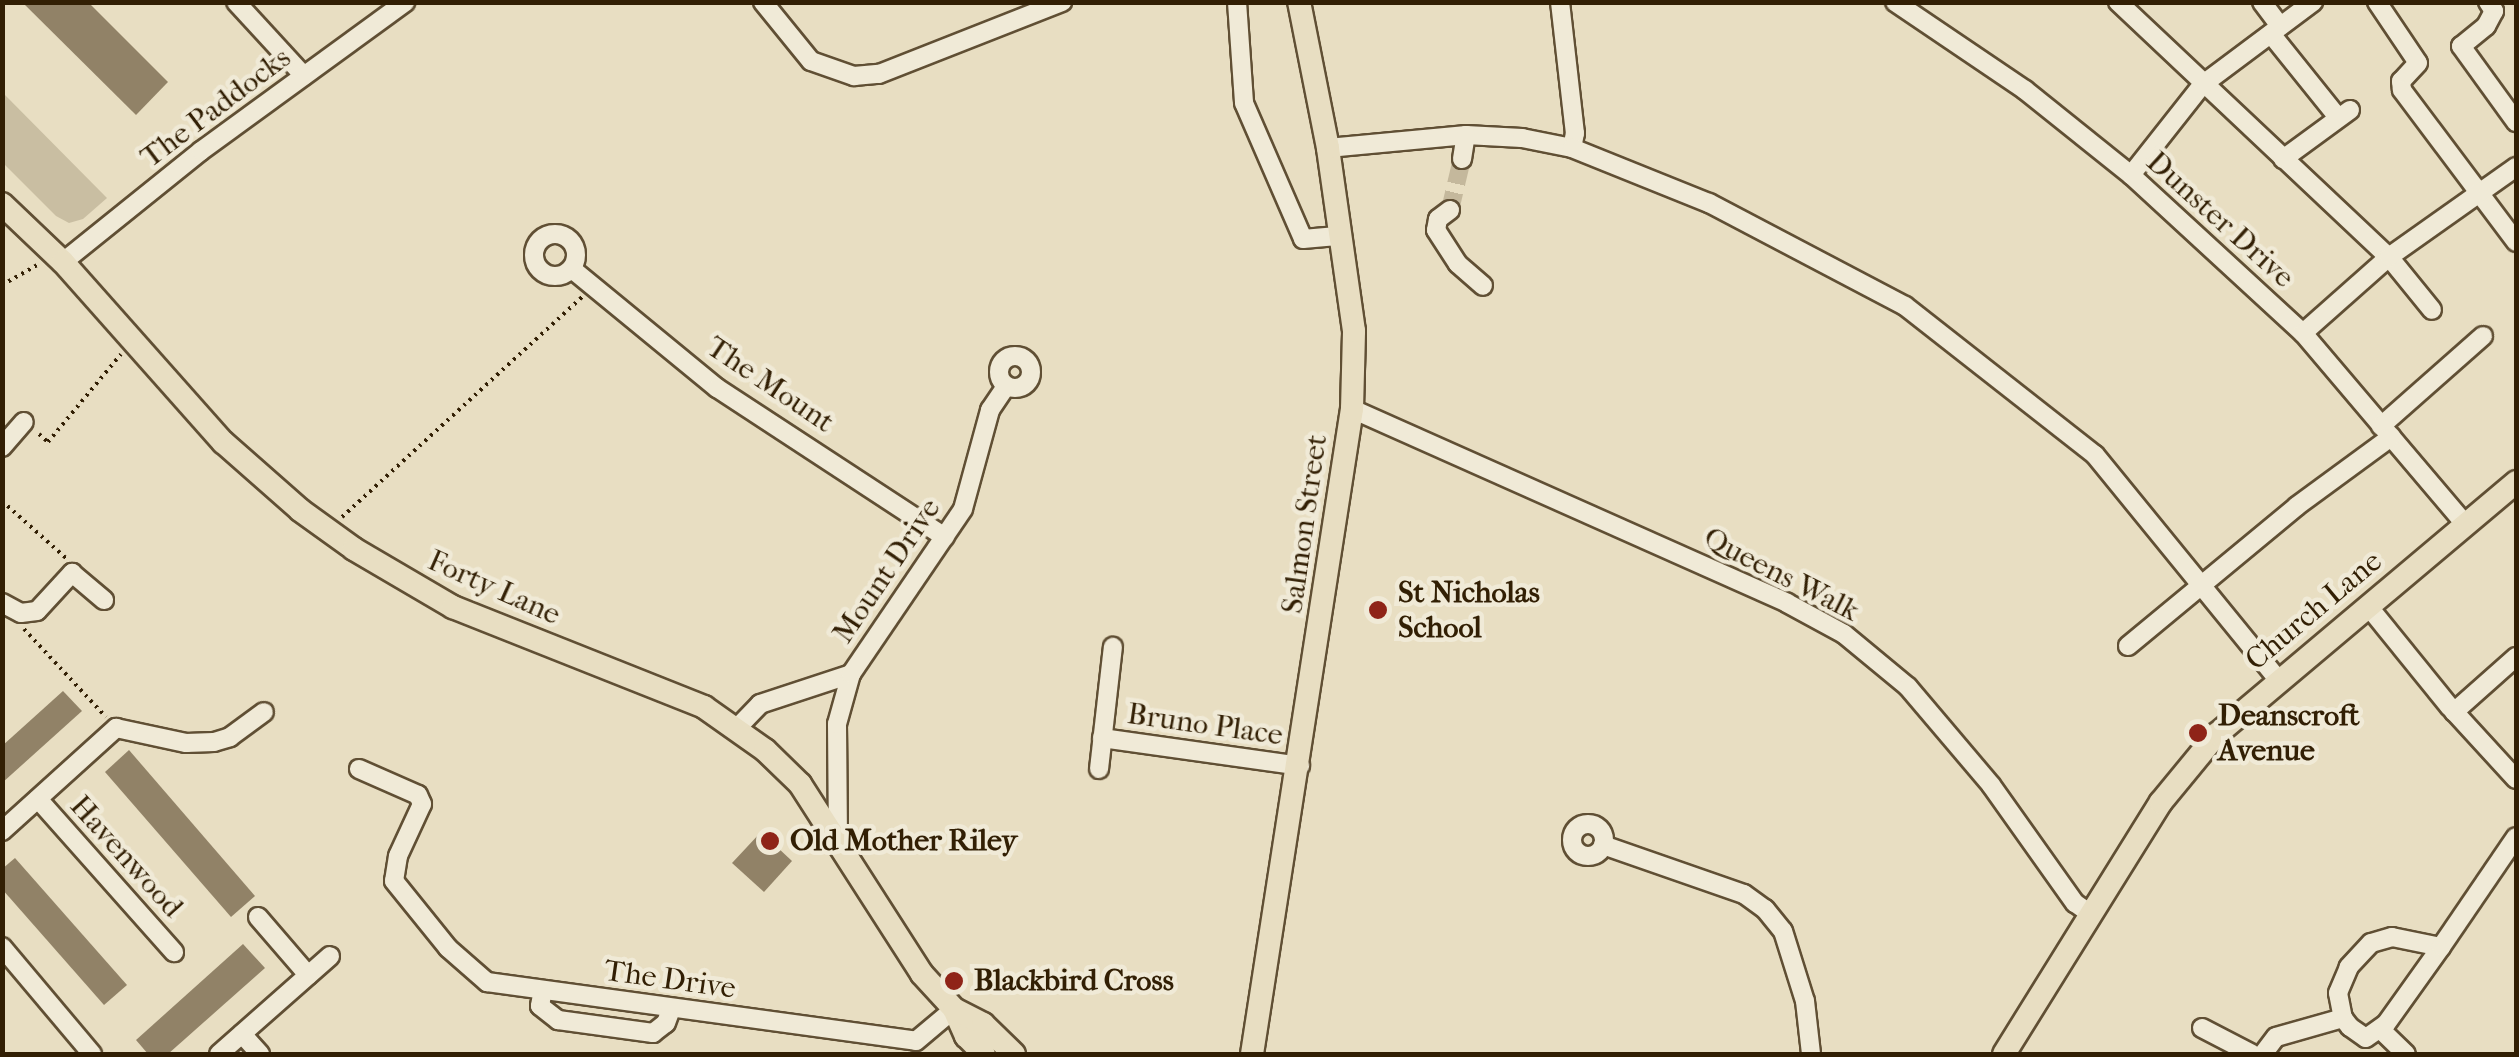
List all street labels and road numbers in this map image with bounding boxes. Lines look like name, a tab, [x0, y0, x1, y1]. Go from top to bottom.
street label: The Paddocks	[134, 40, 298, 176]
street label: Dunster Drive	[2139, 144, 2301, 296]
street label: The Mount	[700, 329, 840, 441]
street label: Salmon Street	[1275, 432, 1335, 616]
street label: Mount Drive	[825, 492, 949, 650]
street label: Queens Walk	[1697, 520, 1865, 630]
street label: Forty Lane	[422, 543, 566, 633]
street label: Church Lane	[2239, 544, 2389, 678]
street label: Bruno Place	[1125, 696, 1285, 754]
street label: Havenwood	[62, 789, 190, 925]
street label: The Drive	[602, 953, 738, 1007]

